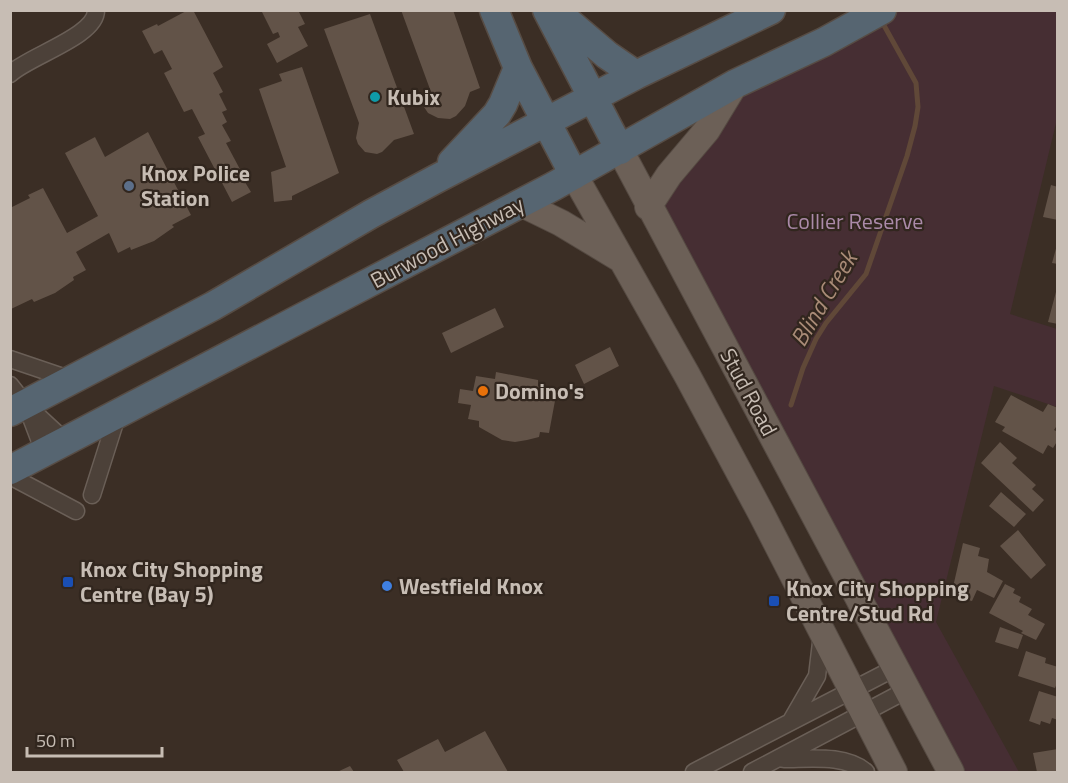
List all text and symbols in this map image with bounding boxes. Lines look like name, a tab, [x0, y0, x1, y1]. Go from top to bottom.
place label: Kubix	[387, 80, 440, 114]
marker: Kubix	[368, 90, 382, 104]
place label: Knox Police Station	[141, 156, 250, 215]
marker: Knox Police Station	[122, 179, 136, 193]
street label: Burwood Highway	[364, 187, 530, 297]
park label: Collier Reserve	[787, 204, 923, 238]
water label: Blind Creek	[781, 241, 867, 353]
street label: Stud Road	[712, 342, 786, 442]
place label: Domino's	[495, 374, 584, 408]
marker: Domino's	[476, 384, 490, 398]
place label: Knox City Shopping Centre (Bay 5)	[80, 552, 263, 611]
place label: Westfield Knox	[399, 569, 544, 603]
place label: Knox City Shopping Centre/Stud Rd	[786, 571, 969, 630]
marker: Knox City Shopping Centre (Bay 5)	[61, 575, 75, 589]
marker: Westfield Knox	[380, 579, 394, 593]
marker: Knox City Shopping Centre/Stud Rd	[767, 594, 781, 608]
scale bar	[27, 720, 162, 758]
text: 50 m	[36, 727, 75, 754]

